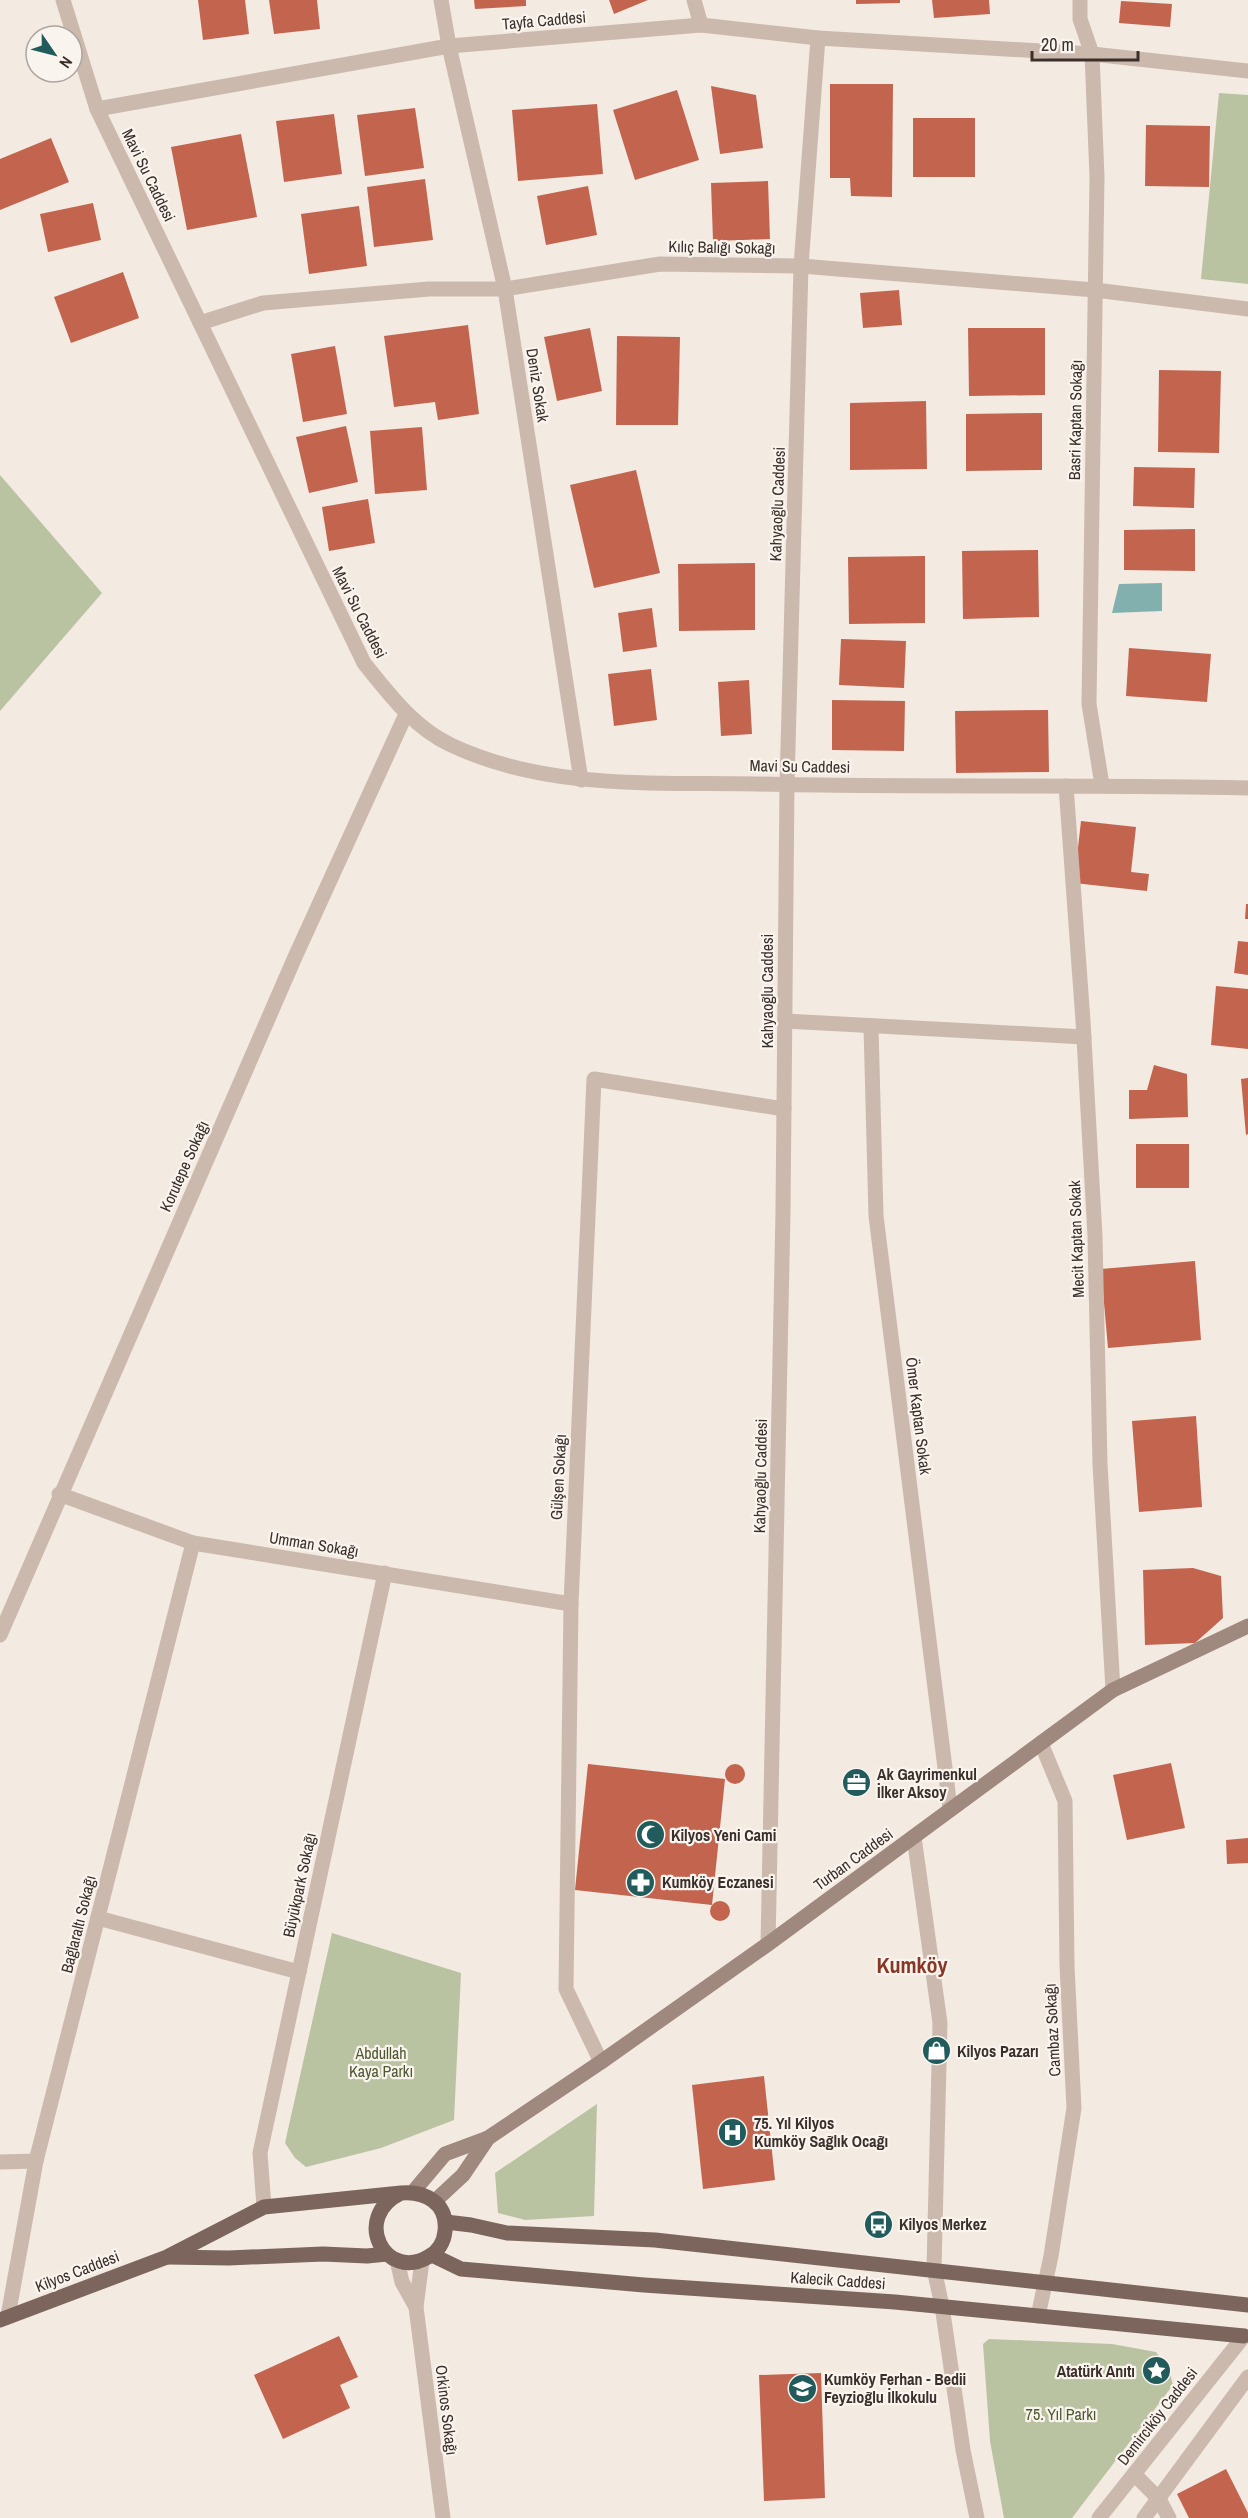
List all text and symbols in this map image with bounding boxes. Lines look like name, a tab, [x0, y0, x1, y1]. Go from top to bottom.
street label: Tayfa Caddesi	[501, 5, 587, 35]
north arrow	[24, 24, 84, 84]
scale bar	[1032, 24, 1138, 62]
text: 20 m	[1041, 32, 1074, 57]
text: N	[55, 52, 78, 73]
street label: Mavi Su Caddesi	[117, 125, 181, 225]
street label: Kılıç Balığı Sokağı	[668, 235, 776, 259]
street label: Deniz Sokak	[521, 347, 555, 424]
street label: Basri Kaptan Sokağı	[1063, 360, 1087, 480]
street label: Kahyaoğlu Caddesi	[764, 446, 790, 562]
street label: Mavi Su Caddesi	[327, 562, 393, 662]
street label: Mavi Su Caddesi	[749, 754, 851, 778]
street label: Kahyaoğlu Caddesi	[756, 934, 778, 1048]
street label: Korutepe Sokağı	[154, 1117, 214, 1215]
street label: Mecit Kaptan Sokak	[1063, 1180, 1089, 1298]
street label: Ömer Kaptan Sokak	[901, 1356, 937, 1476]
street label: Kahyaoğlu Caddesi	[748, 1419, 772, 1533]
street label: Gülşen Sokağı	[545, 1433, 571, 1521]
street label: Umman Sokağı	[268, 1526, 360, 1562]
place label: Ak Gayrimenkul İlker Aksoy	[877, 1763, 977, 1803]
office icon: Ak Gayrimenkul İlker Aksoy	[840, 1767, 872, 1799]
mosque icon: Kilyos Yeni Cami	[634, 1819, 666, 1851]
street label: Turban Caddesi	[809, 1823, 897, 1895]
place label: Kilyos Yeni Cami	[671, 1824, 776, 1846]
street label: Büyükpark Sokağı	[277, 1831, 321, 1939]
pharmacy icon: Kumköy Eczanesi	[625, 1866, 657, 1898]
place label: Kumköy Eczanesi	[662, 1871, 774, 1893]
street label: Bağlaraltı Sokağı	[55, 1873, 101, 1975]
district label: Kumköy	[876, 1950, 948, 1980]
street label: Cambaz Sokağı	[1039, 1983, 1065, 2077]
shop icon: Kilyos Pazarı	[920, 2035, 952, 2067]
place label: Kilyos Pazarı	[957, 2040, 1039, 2062]
park label: Abdullah Kaya Parkı	[349, 2042, 413, 2082]
place label: 75. Yıl Kilyos Kumköy Sağlık Ocağı	[754, 2112, 888, 2152]
hospital icon: 75. Yıl Kilyos Kumköy Sağlık Ocağı	[717, 2116, 749, 2148]
bus stop icon: Kilyos Merkez	[862, 2208, 894, 2240]
place label: Kilyos Merkez	[899, 2213, 987, 2235]
street label: Kilyos Caddesi	[32, 2245, 122, 2297]
street label: Kalecik Caddesi	[790, 2266, 886, 2294]
place icon: Atatürk Anıtı	[1140, 2355, 1172, 2387]
place label: Atatürk Anıtı	[1057, 2360, 1135, 2382]
street label: Demirciköy Caddesi	[1112, 2362, 1202, 2470]
street label: Orkinos Sokağı	[431, 2364, 463, 2456]
place label: Kumköy Ferhan - Bedii Feyzioğlu İlkokulu	[824, 2368, 966, 2408]
school or university icon: Kumköy Ferhan - Bedii Feyzioğlu İlkokulu	[787, 2372, 819, 2404]
park label: 75. Yıl Parkı	[1026, 2403, 1096, 2425]

